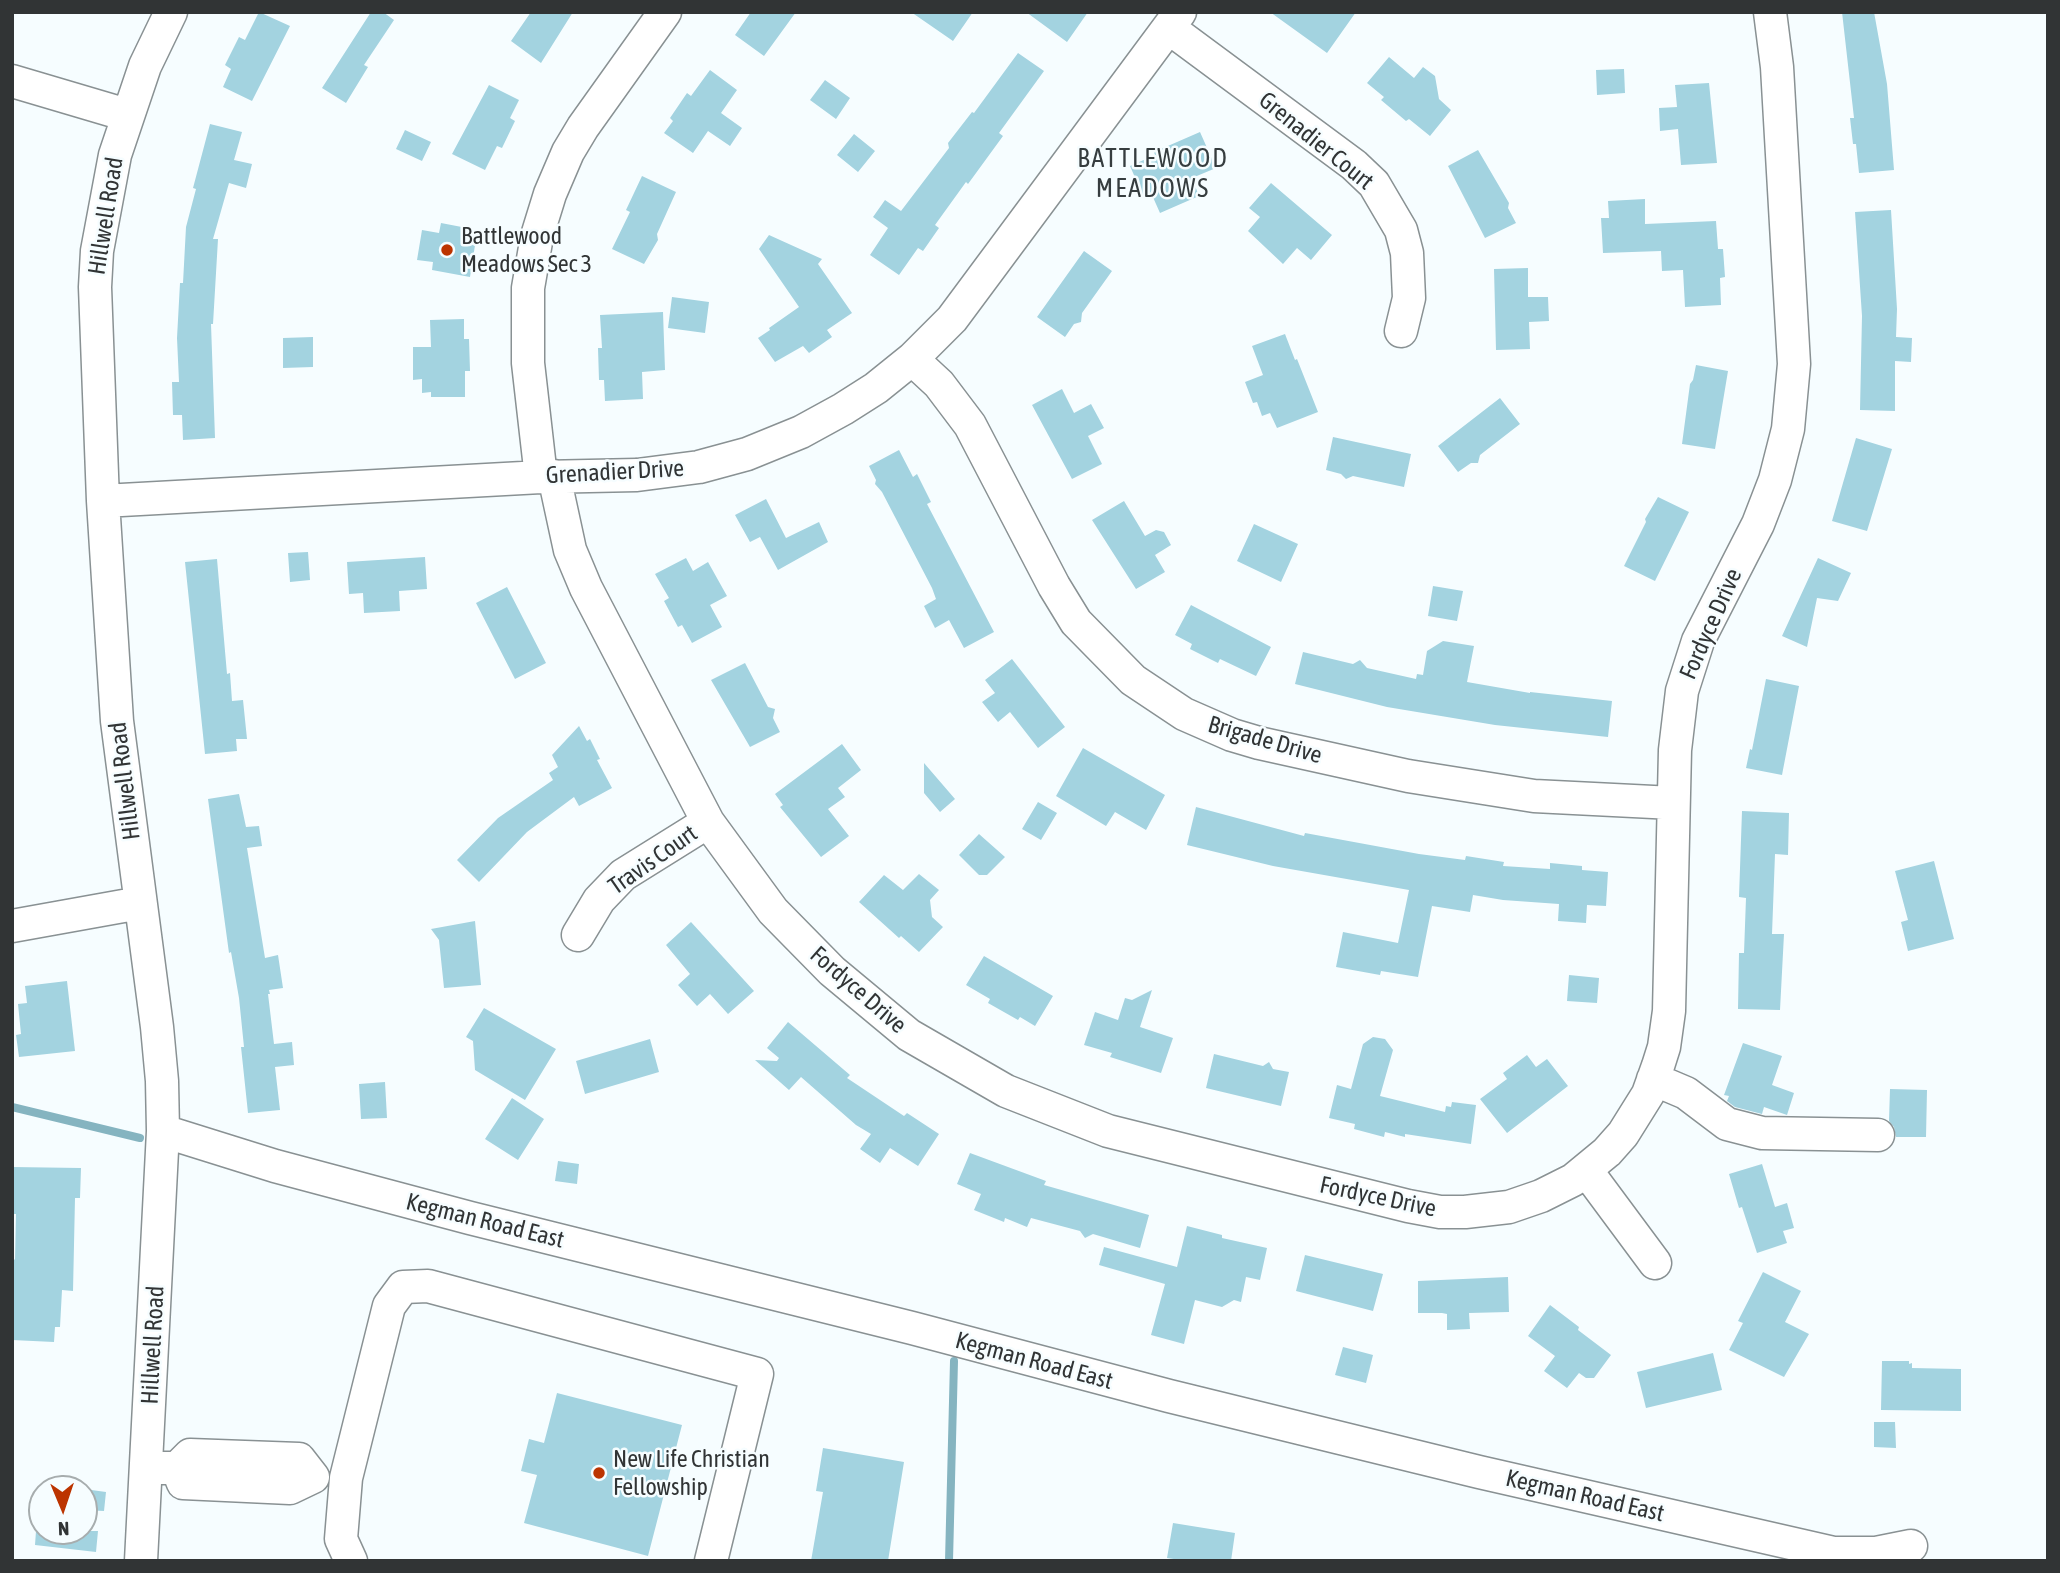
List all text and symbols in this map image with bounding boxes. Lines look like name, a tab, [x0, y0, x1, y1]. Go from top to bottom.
street label: Grenadier Court	[1253, 86, 1379, 196]
district label: BATTLEWOOD MEADOWS	[1078, 143, 1228, 204]
street label: Hillwell Road	[82, 155, 130, 277]
place label: Battlewood Meadows Sec 3	[461, 222, 592, 278]
marker: Battlewood Meadows Sec 3	[439, 242, 455, 258]
street label: Grenadier Drive	[545, 454, 685, 490]
street label: Fordyce Drive	[1674, 564, 1748, 684]
street label: Brigade Drive	[1205, 710, 1325, 770]
street label: Hillwell Road	[103, 720, 147, 842]
street label: Travis Court	[603, 819, 703, 901]
street label: Fordyce Drive	[804, 940, 912, 1040]
street label: Fordyce Drive	[1317, 1171, 1439, 1223]
street label: Kegman Road East	[403, 1187, 567, 1255]
street label: Hillwell Road	[136, 1285, 170, 1405]
street label: Kegman Road East	[952, 1326, 1116, 1396]
place label: New Life Christian Fellowship	[613, 1445, 770, 1501]
street label: Kegman Road East	[1503, 1464, 1667, 1528]
marker: New Life Christian Fellowship	[591, 1465, 607, 1481]
north arrow	[28, 1475, 98, 1545]
text: N	[58, 1518, 70, 1540]

